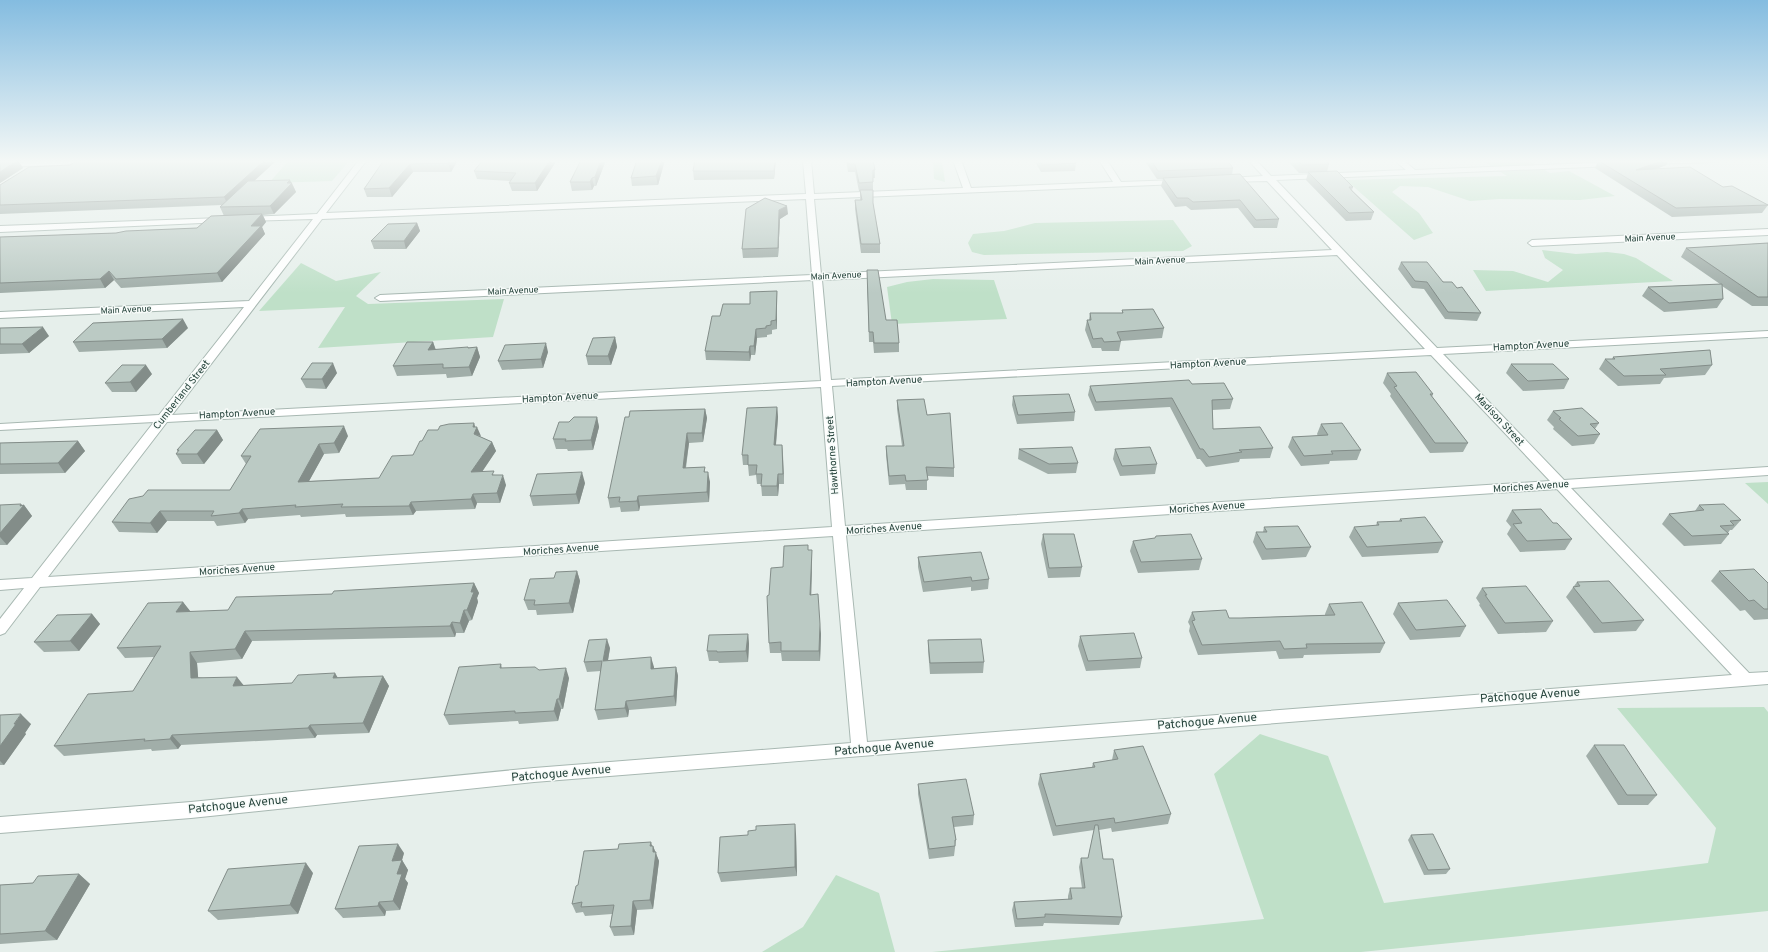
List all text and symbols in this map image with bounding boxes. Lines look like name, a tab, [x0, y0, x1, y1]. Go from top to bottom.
street label: Main Avenue	[1624, 231, 1676, 245]
street label: Main Avenue	[1134, 254, 1186, 268]
street label: Main Avenue	[810, 269, 862, 283]
street label: Main Avenue	[487, 284, 539, 298]
street label: Main Avenue	[100, 303, 152, 317]
street label: Hampton Avenue	[1492, 338, 1570, 354]
street label: Hampton Avenue	[1169, 356, 1247, 372]
street label: Cumberland Street	[151, 357, 213, 433]
street label: Hampton Avenue	[845, 374, 923, 390]
street label: Hampton Avenue	[521, 390, 599, 406]
street label: Madison Street	[1471, 391, 1527, 449]
street label: Hampton Avenue	[198, 406, 276, 422]
street label: Hawthorne Street	[824, 415, 842, 495]
street label: Moriches Avenue	[1493, 478, 1569, 496]
street label: Moriches Avenue	[1169, 499, 1245, 517]
street label: Moriches Avenue	[846, 520, 922, 538]
street label: Moriches Avenue	[523, 541, 599, 559]
street label: Moriches Avenue	[199, 561, 275, 579]
street label: Patchogue Avenue	[1480, 685, 1580, 707]
street label: Patchogue Avenue	[1156, 710, 1258, 734]
street label: Patchogue Avenue	[833, 736, 935, 760]
street label: Patchogue Avenue	[510, 762, 612, 786]
street label: Patchogue Avenue	[187, 792, 289, 818]

